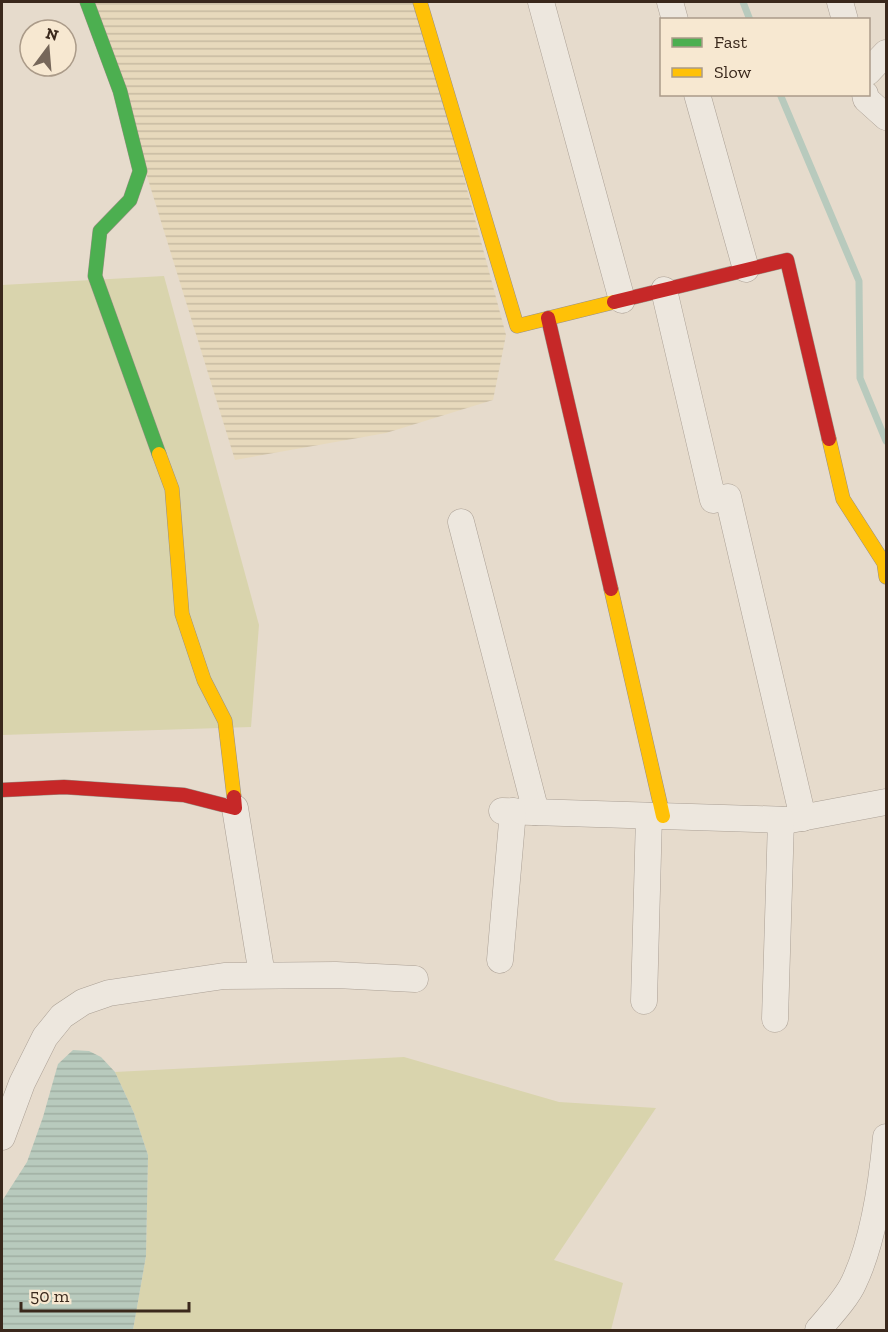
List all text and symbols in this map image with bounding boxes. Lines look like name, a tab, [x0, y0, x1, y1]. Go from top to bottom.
north arrow	[18, 18, 78, 78]
legend	[660, 18, 870, 96]
text: N	[44, 23, 60, 45]
text: Fast	[714, 31, 747, 53]
text: Slow	[714, 61, 751, 83]
scale bar	[21, 1275, 189, 1313]
text: 50 m	[30, 1285, 70, 1307]

